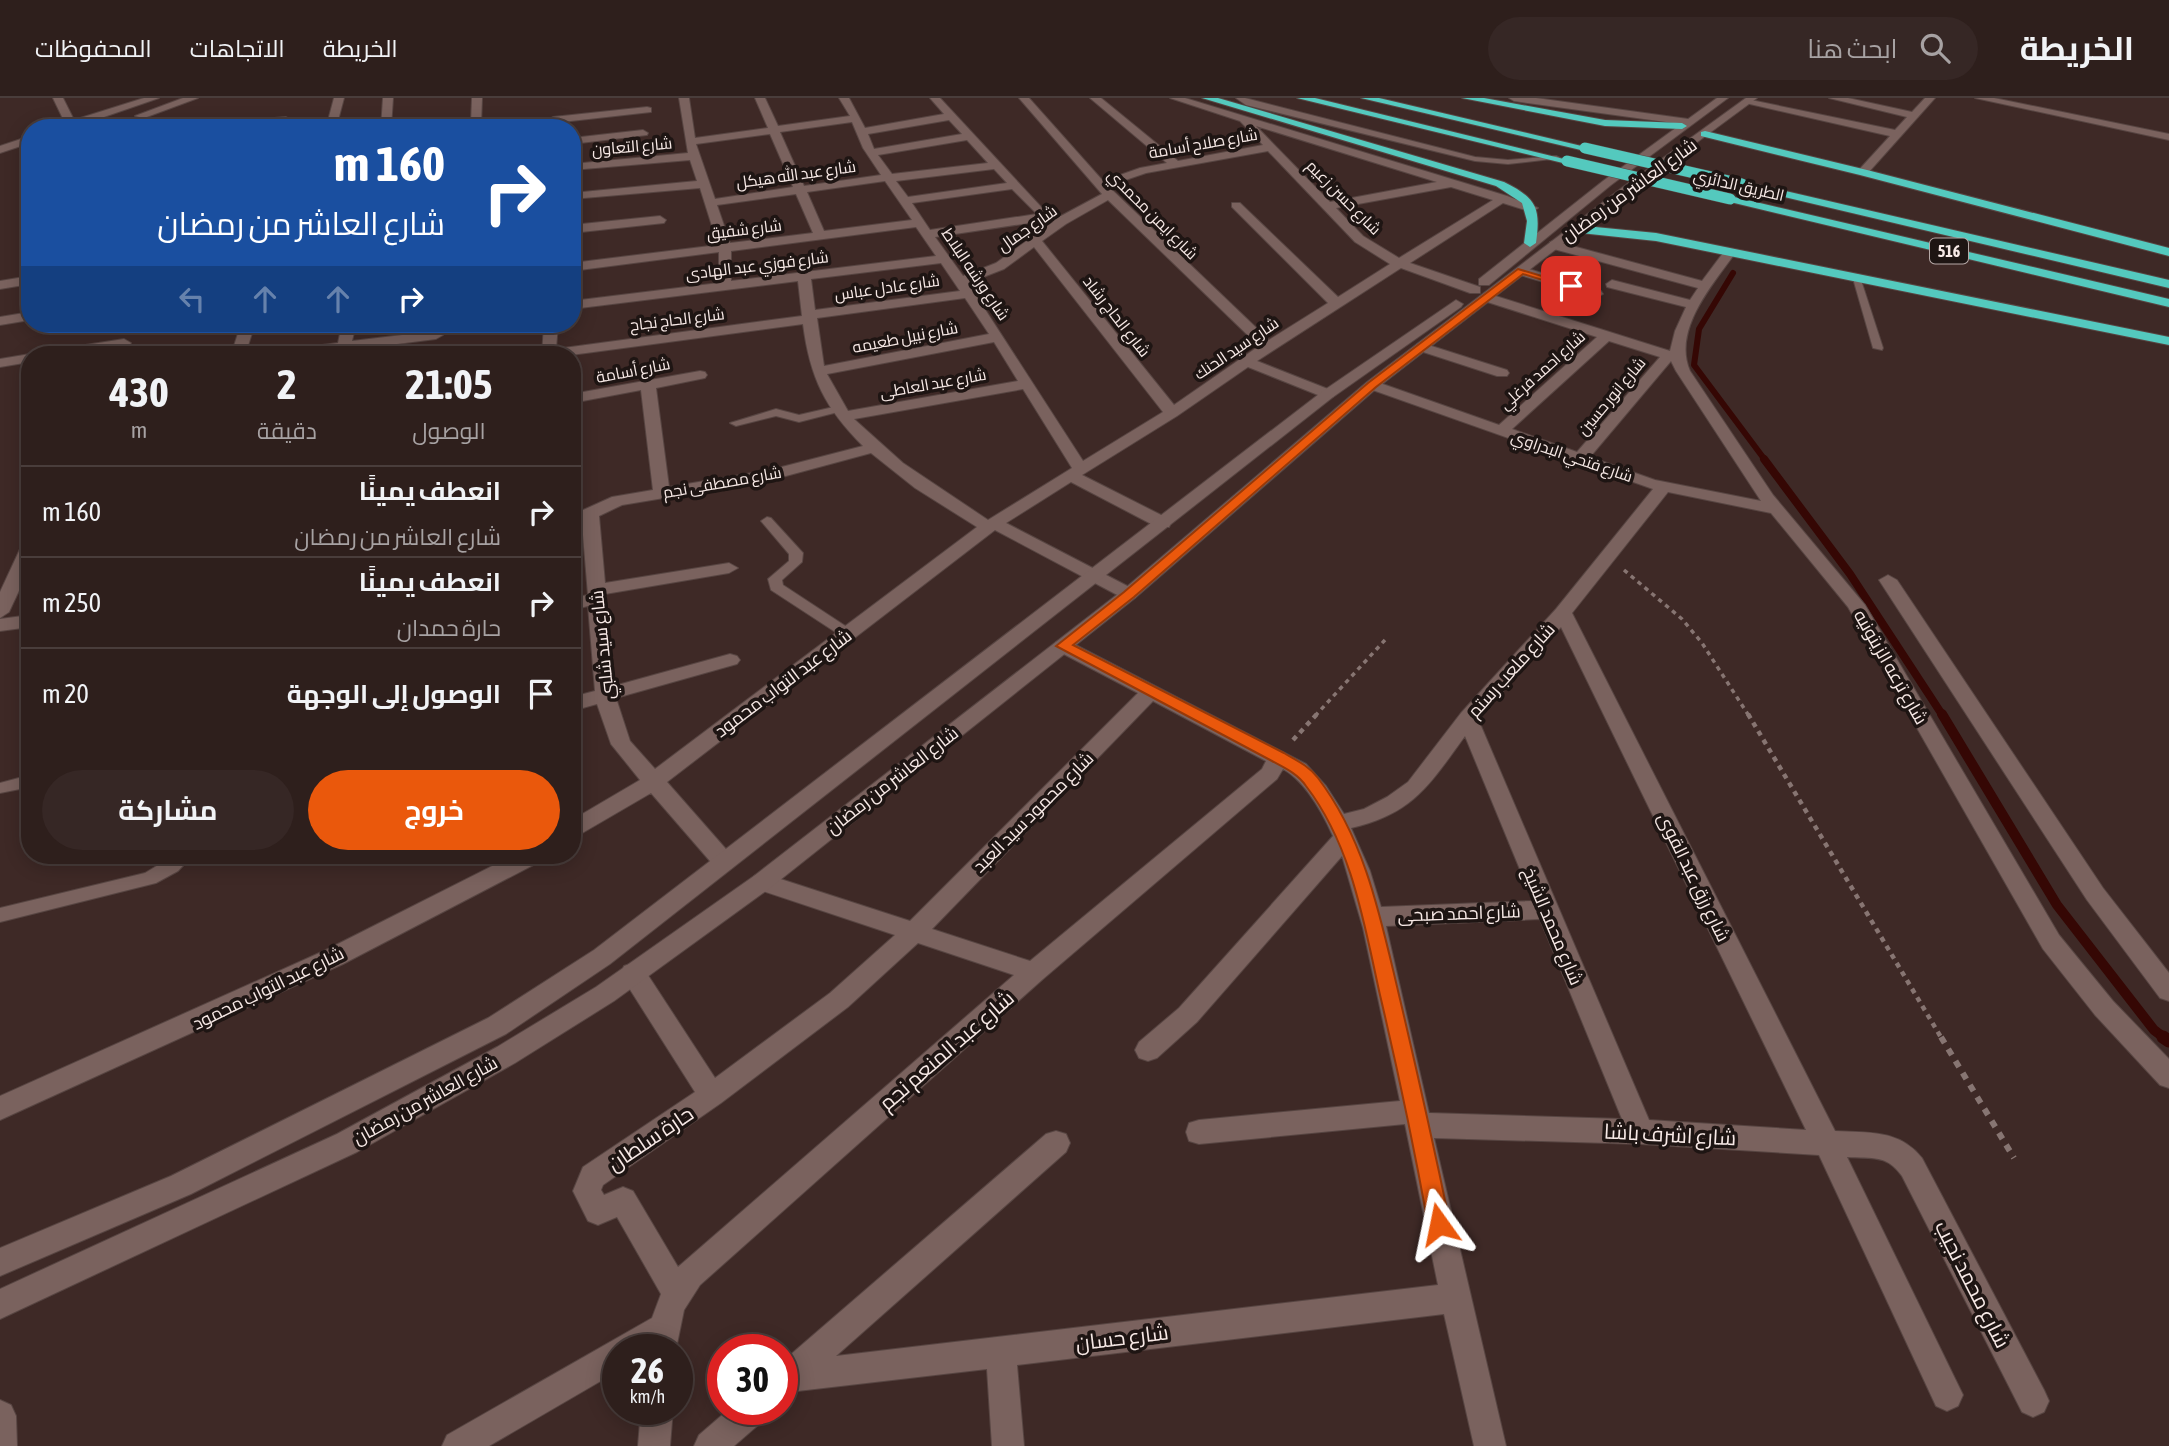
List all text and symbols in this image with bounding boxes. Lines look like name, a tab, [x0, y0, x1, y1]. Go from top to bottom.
search box	[1488, 17, 1978, 80]
icon: search	[1916, 29, 1954, 67]
text: الخريطة	[2020, 29, 2134, 67]
text: ابحث هنا	[1807, 34, 1898, 64]
text: المحفوظات	[35, 35, 152, 62]
text: الاتجاهات	[190, 35, 285, 62]
text: الخريطة	[323, 35, 398, 62]
street label: شارع صلاح أسامة	[1147, 125, 1259, 164]
street label: شارع التعاون	[591, 134, 673, 161]
street label: شارع العاشر من رمضان	[1557, 134, 1702, 248]
text: 160 m	[334, 135, 445, 191]
icon: right	[469, 147, 560, 238]
street label: شارع عبد الله هيكل	[735, 156, 857, 194]
street label: شارع حسن زعيم	[1301, 156, 1385, 240]
street label: شارع ايمن محمدي	[1101, 165, 1202, 266]
street label: الطريق الدائري	[1691, 166, 1786, 209]
street label: شارع جمال	[994, 201, 1062, 257]
text: شارع العاشر من رمضان	[157, 205, 445, 242]
street label: شارع شفيق	[705, 215, 783, 246]
street label: شارع ورشه البلاط	[936, 225, 1013, 325]
road number: 516	[1930, 238, 1968, 264]
street label: شارع فوزي عبد الهادى	[685, 247, 830, 288]
pin	[1541, 256, 1601, 316]
icon: arrive	[1552, 267, 1590, 305]
street label: شارع عادل عباس	[833, 271, 941, 306]
street label: شارع الحاج رشاد	[1077, 272, 1154, 362]
icon: left	[173, 280, 211, 318]
icon: ahead	[246, 280, 284, 318]
icon: ahead	[319, 280, 357, 318]
icon: right	[392, 280, 430, 318]
street label: شارع الحاج نجاح	[628, 304, 726, 337]
street label: شارع سيد الحنك	[1190, 313, 1283, 385]
street label: شارع نبيل طعيمه	[851, 318, 960, 359]
street label: شارع احمد فرغلي	[1496, 327, 1592, 417]
street label: شارع انور حسين	[1573, 353, 1651, 440]
street label: شارع أسامة	[594, 354, 672, 389]
text: 2	[277, 360, 297, 408]
text: 21:05	[405, 360, 493, 408]
street label: شارع عبد العاطى	[878, 365, 988, 404]
text: 430	[109, 368, 169, 416]
text: m	[131, 417, 147, 443]
text: دقيقة	[257, 418, 317, 444]
text: الوصول	[412, 418, 486, 444]
street label: شارع فتحي البدراوي	[1507, 427, 1635, 490]
street label: شارع مصطفى نجم	[661, 463, 783, 504]
text: انعطف يمينًا	[359, 476, 501, 506]
icon: right	[522, 493, 560, 531]
text: 160 m	[42, 497, 101, 527]
text: شارع العاشر من رمضان	[294, 524, 501, 550]
text: انعطف يمينًا	[359, 567, 501, 597]
icon: right	[522, 584, 560, 622]
text: 250 m	[42, 588, 101, 618]
street label: شارع سيد شلبي	[586, 589, 622, 701]
street label: شارع ترعه الزيتونيه	[1848, 606, 1932, 729]
text: حارة حمدان	[397, 615, 501, 641]
street label: شارع ملعب رستم	[1463, 618, 1560, 723]
street label: شارع عبد التواب محمود	[710, 625, 857, 743]
icon: arrive	[522, 675, 560, 713]
text: 20 m	[42, 679, 89, 709]
text: الوصول إلى الوجهة	[287, 679, 501, 709]
street label: شارع العاشر من رمضان	[822, 722, 963, 840]
street label: شارع محمود سيد العبد	[968, 747, 1099, 878]
button: مشاركة	[42, 770, 294, 850]
button: خروج	[308, 770, 560, 850]
street label: شارع رزق عبد القوى	[1652, 809, 1734, 946]
street label: شارع محمد الشيخ	[1517, 864, 1587, 989]
street label: شارع احمد صبحى	[1397, 900, 1521, 928]
street label: شارع عبد التواب محمود	[189, 942, 348, 1036]
street label: شارع عبد المنعم نجم	[874, 985, 1020, 1117]
street label: شارع العاشر من رمضان	[349, 1052, 502, 1150]
street label: حارة سلطان	[603, 1101, 699, 1177]
street label: شارع اشرف باشا	[1603, 1119, 1737, 1152]
position arrow	[1402, 1187, 1476, 1261]
street label: شارع محمد نجيب	[1928, 1216, 2015, 1353]
street label: شارع حسان	[1074, 1319, 1170, 1358]
speed limit sign: 30	[707, 1334, 798, 1425]
text: 26	[631, 1350, 664, 1390]
text: km/h	[630, 1386, 665, 1407]

